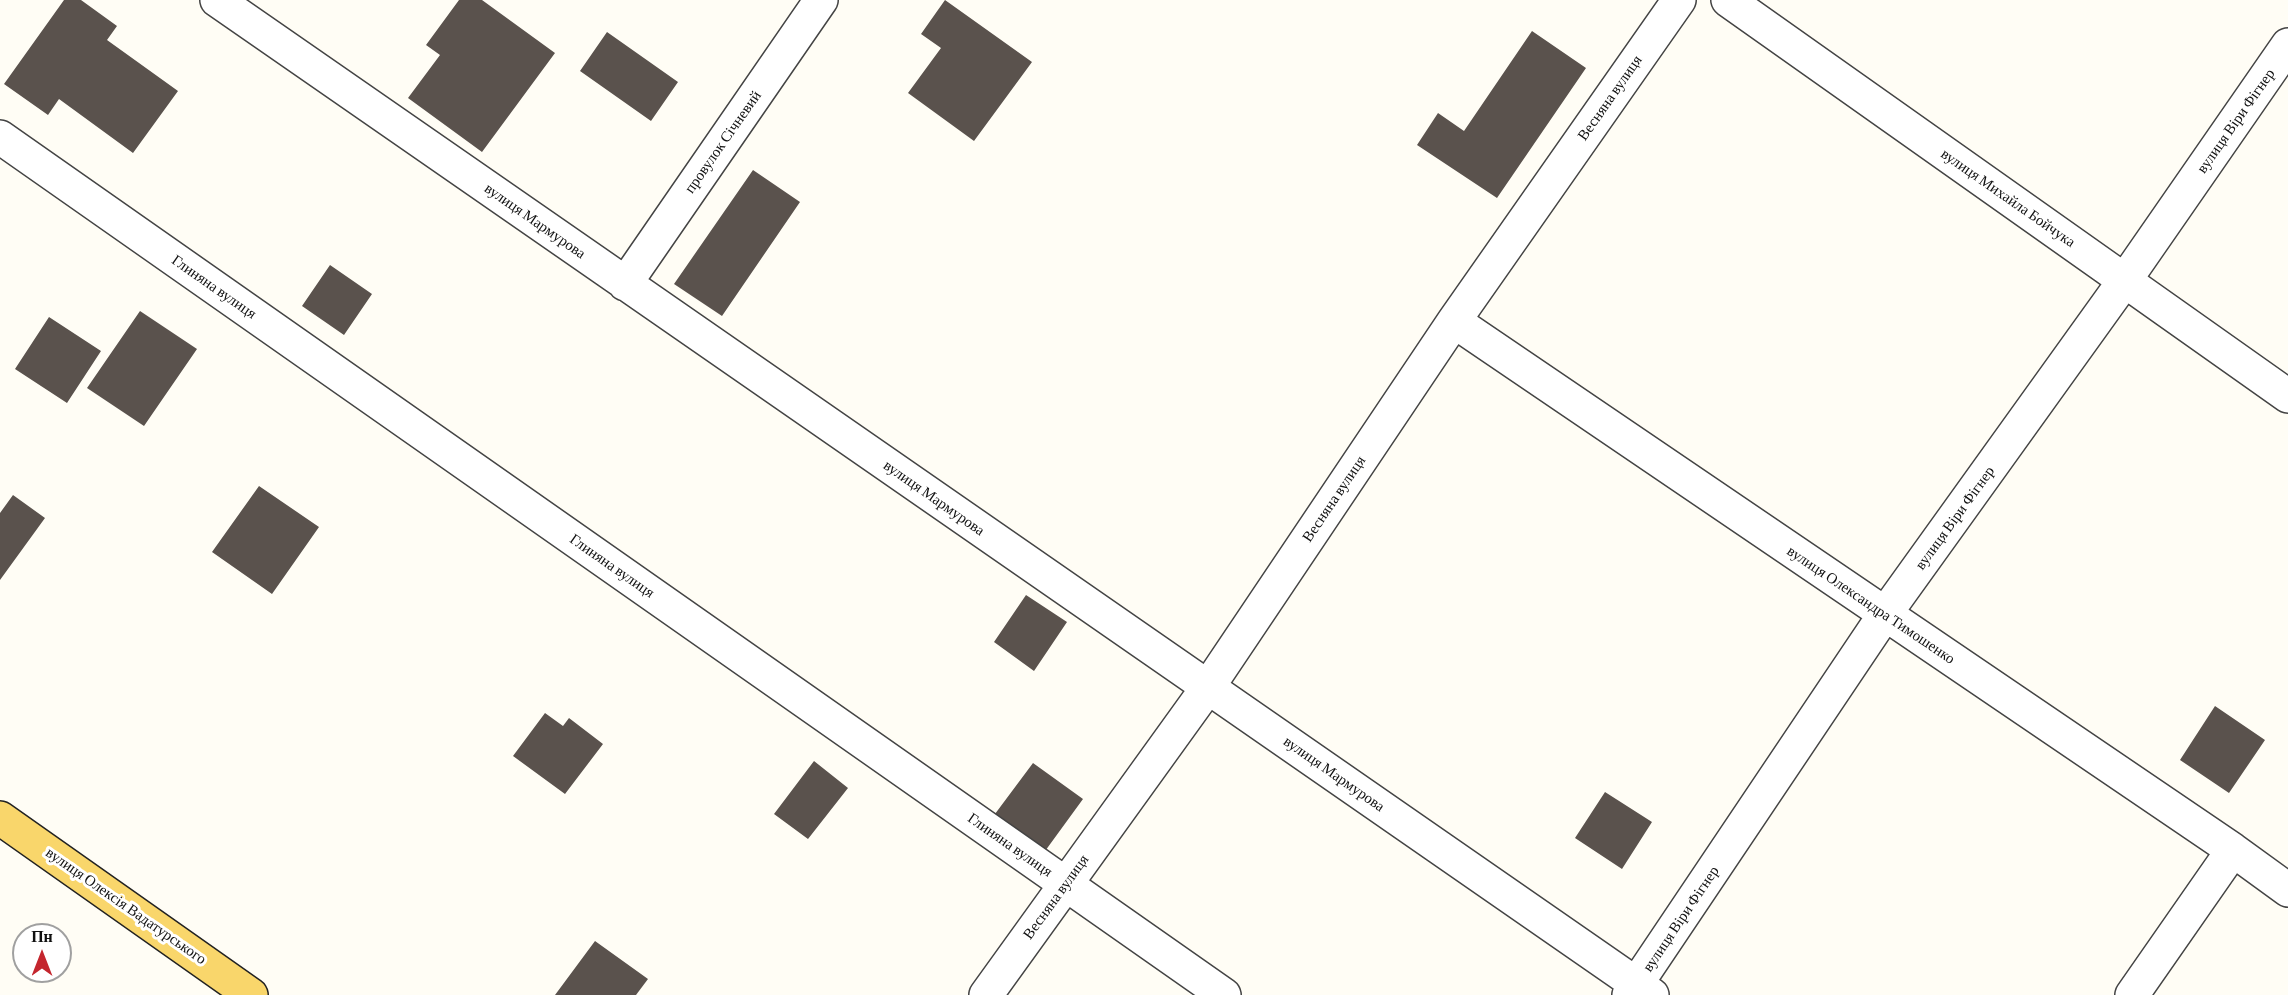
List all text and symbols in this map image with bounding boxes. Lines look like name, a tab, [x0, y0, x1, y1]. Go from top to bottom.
street label: Весняна вулиця	[1574, 52, 1646, 144]
street label: вулиця Віри Фігнер	[2193, 65, 2279, 177]
street label: провулок Січневий	[681, 87, 765, 197]
street label: вулиця Михайла Бойчука	[1937, 145, 2079, 251]
street label: вулиця Мармурова	[481, 179, 589, 263]
street label: Глиняна вулиця	[168, 251, 260, 323]
street label: Весняна вулиця	[1299, 453, 1369, 545]
street label: вулиця Мармурова	[880, 456, 988, 540]
street label: вулиця Віри Фігнер	[1911, 463, 1999, 573]
street label: Глиняна вулиця	[566, 530, 658, 602]
street label: вулиця Олександра Тимошенко	[1784, 542, 1958, 668]
street label: вулиця Мармурова	[1280, 732, 1388, 816]
street label: Глиняна вулиця	[964, 809, 1056, 881]
street label: вулиця Олексія Вадатурського	[42, 844, 210, 968]
street label: Весняна вулиця	[1019, 851, 1093, 943]
street label: вулиця Віри Фігнер	[1639, 863, 1723, 975]
north arrow	[12, 923, 72, 983]
text: Пн	[31, 928, 53, 945]

